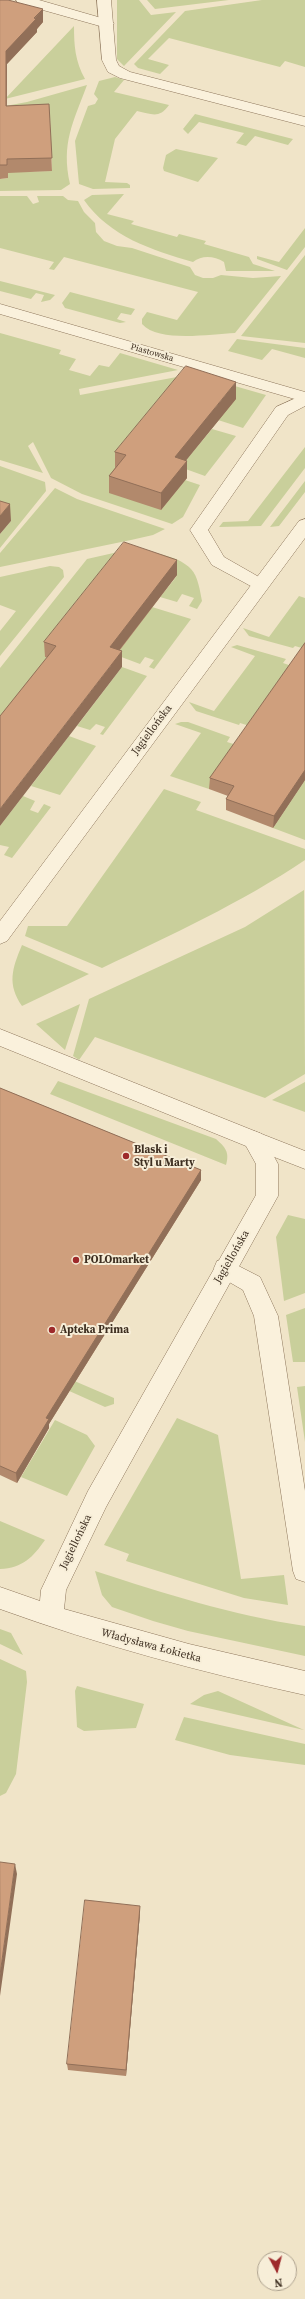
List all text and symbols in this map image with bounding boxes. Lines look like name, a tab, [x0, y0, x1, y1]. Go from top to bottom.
street label: Piastowska	[129, 342, 175, 364]
street label: Jagiellońska	[129, 702, 175, 758]
place label: Blask i Styl u Marty	[134, 1143, 195, 1169]
marker: Blask i Styl u Marty	[121, 1151, 131, 1161]
street label: Jagiellońska	[211, 1228, 253, 1286]
place label: POLOmarket	[84, 1253, 149, 1267]
marker: POLOmarket	[71, 1255, 81, 1265]
place label: Apteka Prima	[60, 1323, 129, 1337]
marker: Apteka Prima	[47, 1325, 57, 1335]
street label: Jagiellońska	[57, 1512, 95, 1572]
street label: Władysława Łokietka	[99, 1626, 203, 1666]
north arrow	[257, 2251, 297, 2291]
text: N	[274, 2274, 283, 2290]

